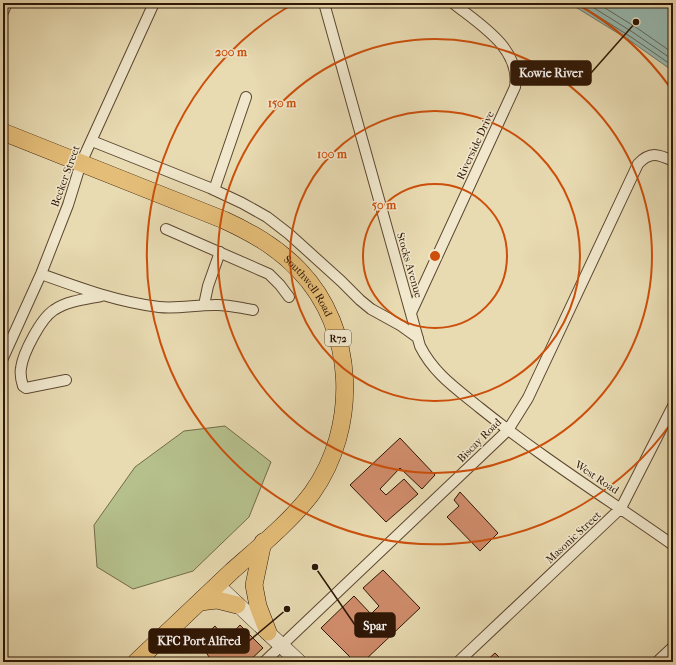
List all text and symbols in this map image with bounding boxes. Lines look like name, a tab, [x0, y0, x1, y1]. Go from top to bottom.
text: 200 m	[215, 45, 248, 59]
callout: Kowie River	[511, 61, 591, 85]
text: Kowie River	[519, 66, 584, 80]
text: 150 m	[268, 96, 297, 110]
street label: Riverside Drive	[454, 108, 497, 182]
street label: Becker Street	[48, 144, 83, 209]
text: 100 m	[317, 147, 348, 161]
text: 50 m	[372, 198, 397, 212]
street label: Stocks Avenue	[394, 231, 425, 300]
centre of rings	[428, 249, 442, 263]
street label: Southwell Road	[281, 253, 336, 320]
road number: R72	[325, 330, 351, 346]
street label: Biscay Road	[455, 415, 505, 465]
street label: West Road	[571, 457, 622, 497]
street label: Masonic Street	[543, 509, 604, 566]
callout: Spar	[355, 613, 395, 637]
text: Spar	[363, 619, 388, 634]
callout: KFC Port Alfred	[149, 629, 249, 653]
text: KFC Port Alfred	[157, 634, 241, 648]

